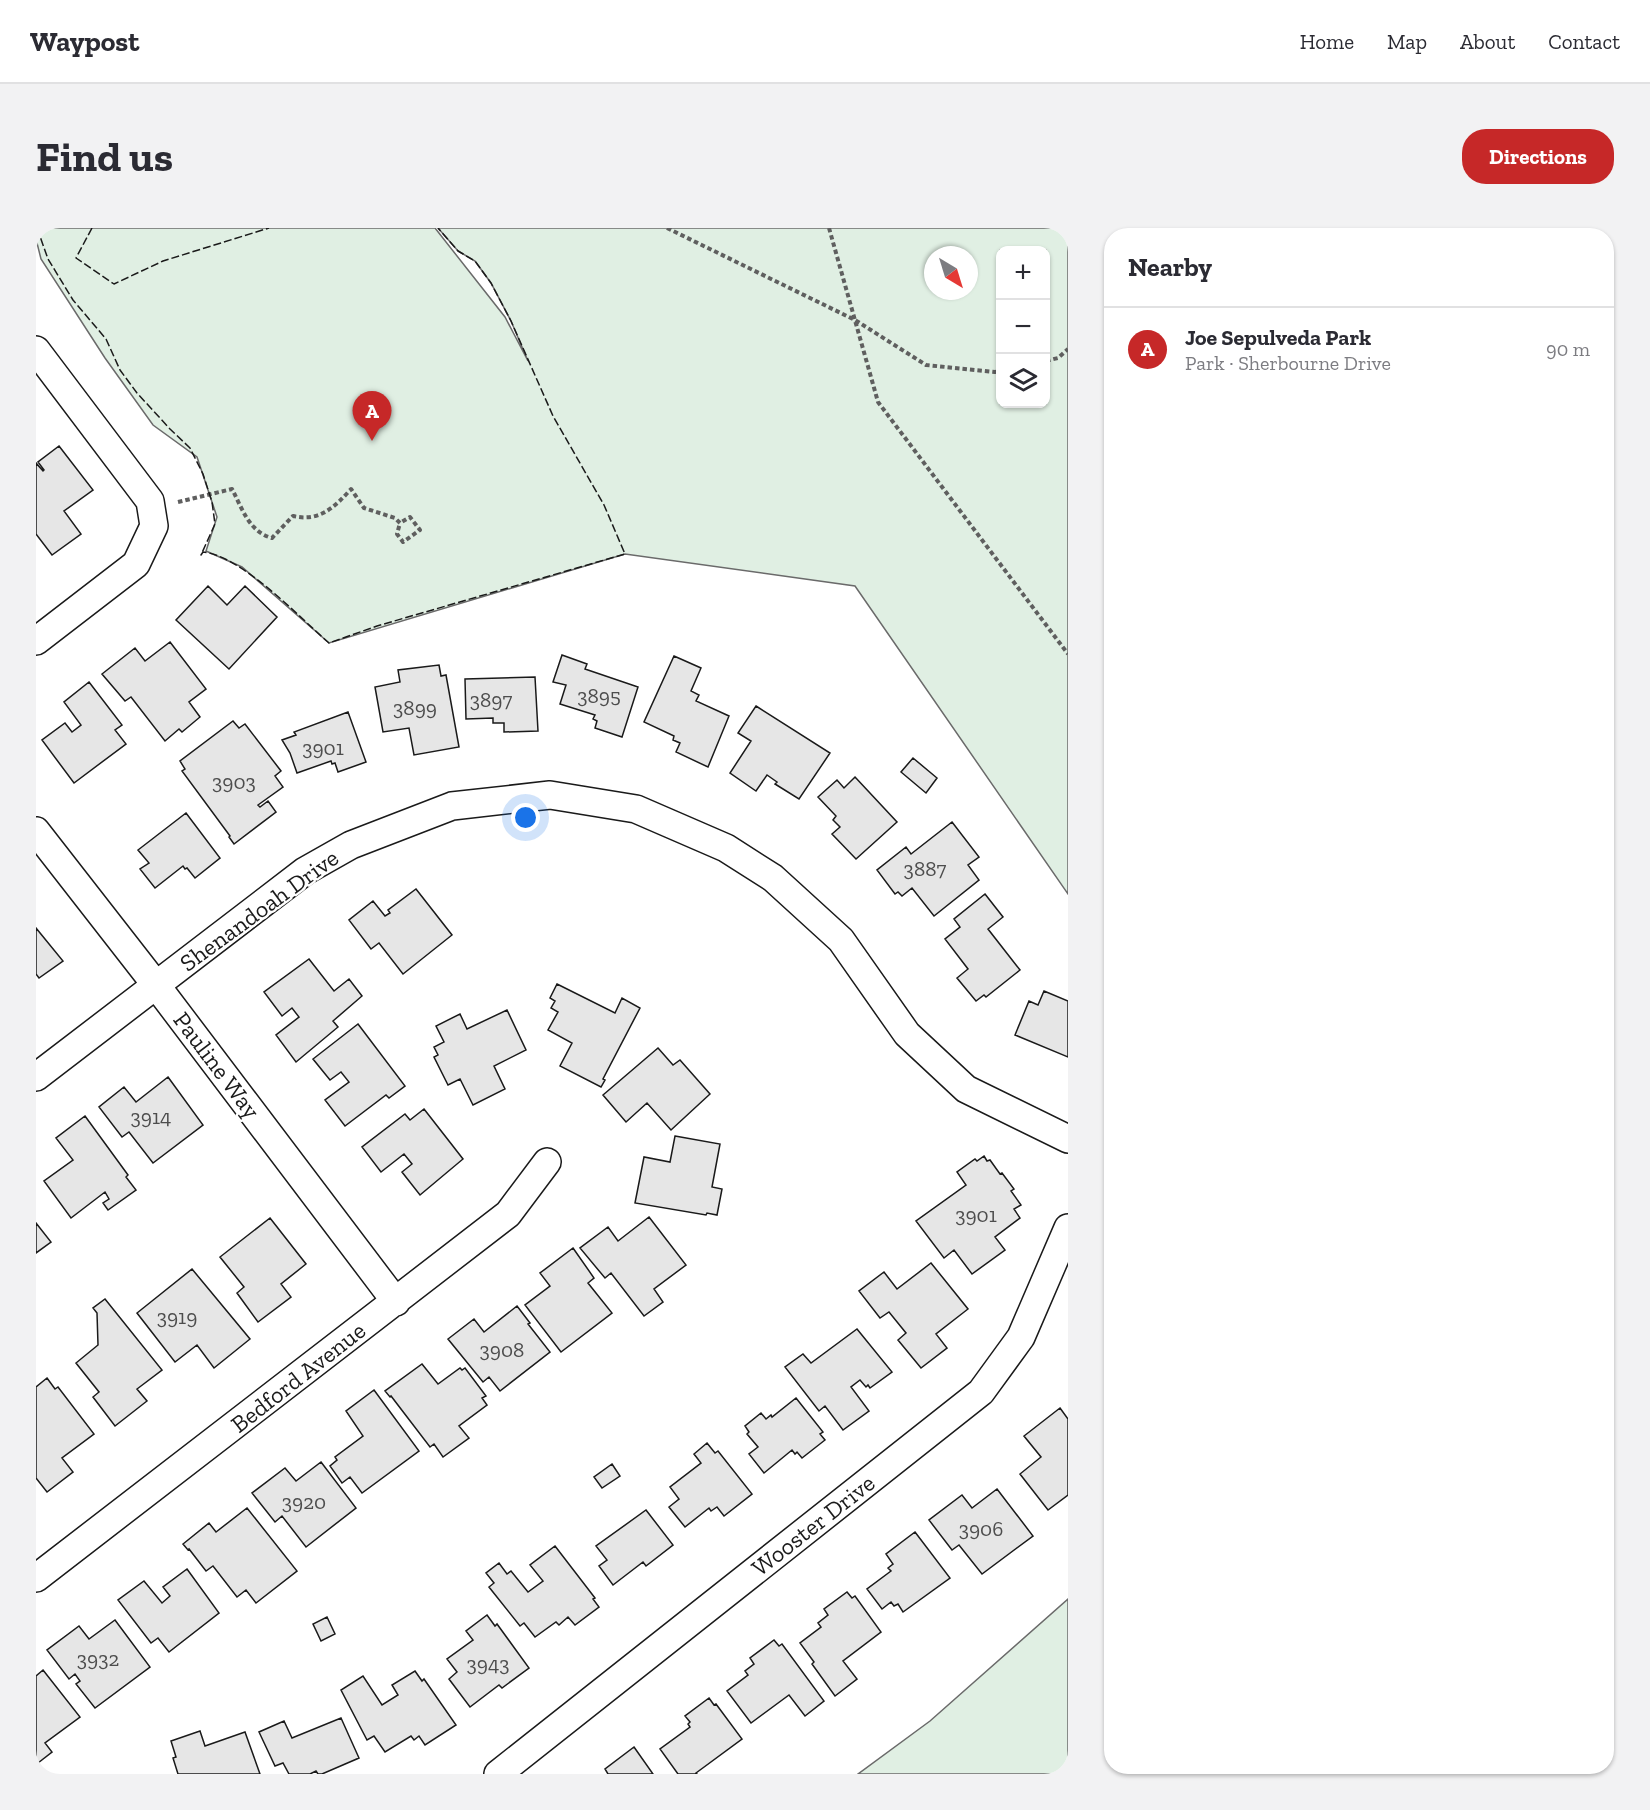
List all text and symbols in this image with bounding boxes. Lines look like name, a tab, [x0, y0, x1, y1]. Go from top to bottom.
text: Waypost	[30, 25, 139, 58]
text: Home	[1300, 29, 1354, 54]
text: Map	[1387, 29, 1427, 54]
text: About	[1460, 29, 1515, 54]
text: Contact	[1548, 29, 1620, 54]
button: Directions	[1462, 129, 1614, 184]
text: Find us	[36, 131, 173, 182]
north arrow	[924, 246, 978, 300]
map controls	[996, 246, 1050, 408]
button: +	[996, 246, 1050, 300]
text: Nearby	[1128, 251, 1212, 283]
button: −	[996, 300, 1050, 354]
text: Joe Sepulveda Park	[1185, 324, 1371, 351]
text: A	[1141, 337, 1154, 361]
text: 90 m	[1546, 337, 1590, 361]
text: Park · Sherbourne Drive	[1185, 351, 1391, 375]
button: layers	[996, 354, 1050, 408]
pin: A	[352, 392, 392, 441]
house number: 3895	[577, 683, 621, 708]
house number: 3897	[470, 687, 512, 712]
house number: 3899	[393, 695, 437, 720]
house number: 3901	[302, 735, 344, 760]
house number: 3903	[212, 769, 256, 794]
your location	[511, 803, 540, 832]
street label: Shenandoah Drive	[174, 843, 344, 977]
house number: 3887	[904, 856, 946, 881]
street label: Pauline Way	[167, 1006, 267, 1125]
house number: 3914	[131, 1104, 171, 1129]
house number: 3901	[955, 1202, 997, 1227]
house number: 3919	[157, 1304, 197, 1329]
street label: Bedford Avenue	[225, 1315, 371, 1439]
house number: 3908	[480, 1337, 524, 1362]
street label: Wooster Drive	[746, 1468, 880, 1582]
house number: 3920	[282, 1489, 326, 1514]
house number: 3906	[959, 1516, 1003, 1541]
house number: 3932	[77, 1646, 119, 1671]
house number: 3943	[466, 1651, 510, 1676]

